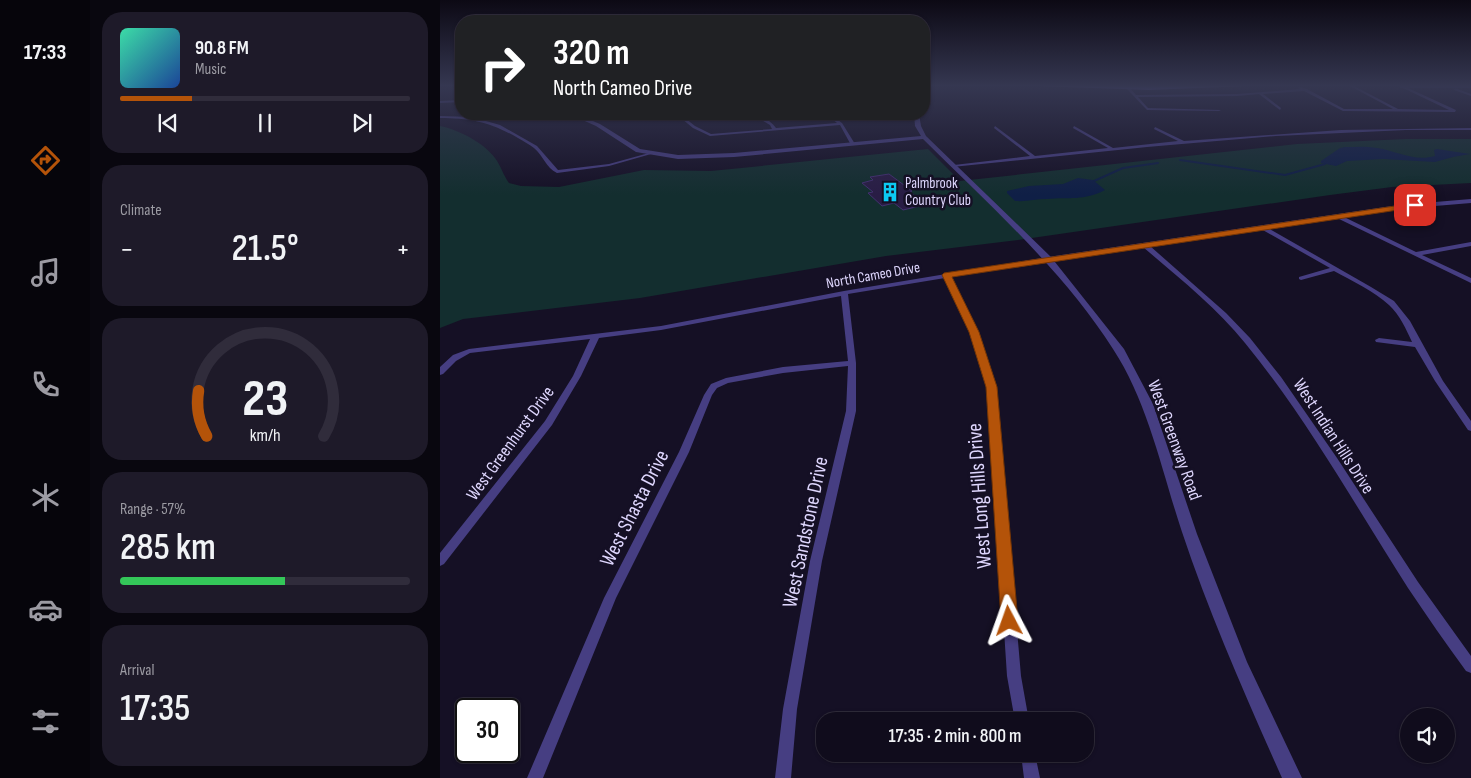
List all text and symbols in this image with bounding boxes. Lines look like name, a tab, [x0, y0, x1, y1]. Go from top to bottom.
text: 320 m	[553, 32, 629, 75]
icon: right	[470, 35, 535, 100]
text: 90.8 FM	[195, 37, 249, 60]
text: 17:33	[24, 39, 66, 66]
text: Music	[195, 60, 226, 79]
text: North Cameo Drive	[553, 75, 692, 102]
icon: previous	[154, 109, 182, 137]
icon: pause	[251, 109, 279, 137]
icon: next	[348, 109, 376, 137]
icon: directions	[28, 143, 63, 178]
place label: Palmbrook Country Club	[905, 174, 971, 210]
building icon: Palmbrook Country Club	[879, 181, 901, 203]
pin	[1394, 184, 1436, 226]
icon: arrive	[1401, 191, 1429, 219]
text: Climate	[120, 201, 162, 220]
text: 21.5°	[231, 226, 299, 271]
text: −	[120, 233, 134, 266]
text: +	[396, 233, 410, 266]
icon: music	[28, 255, 63, 290]
street label: North Cameo Drive	[825, 258, 922, 293]
icon: phone	[28, 367, 63, 402]
text: 23	[242, 368, 288, 431]
street label: West Indian Hills Drive	[1289, 375, 1379, 498]
street label: West Greenway Road	[1143, 377, 1206, 503]
street label: West Greenhurst Drive	[462, 382, 559, 504]
street label: West Long Hills Drive	[962, 422, 997, 570]
text: km/h	[250, 425, 280, 446]
street label: West Shasta Drive	[594, 446, 674, 570]
street label: West Sandstone Drive	[777, 454, 834, 610]
icon: climate	[28, 480, 63, 515]
text: Range · 57%	[120, 500, 186, 519]
text: 285 km	[120, 525, 216, 570]
icon: car	[28, 592, 63, 627]
position arrow	[982, 594, 1034, 646]
text: Arrival	[120, 661, 154, 680]
text: 17:35	[120, 686, 190, 731]
speed limit sign: 30	[455, 698, 520, 763]
icon: filters	[28, 704, 63, 739]
map controls	[1400, 708, 1455, 763]
button: sound	[1400, 708, 1455, 763]
text: 17:35 · 2 min · 800 m	[889, 725, 1021, 748]

